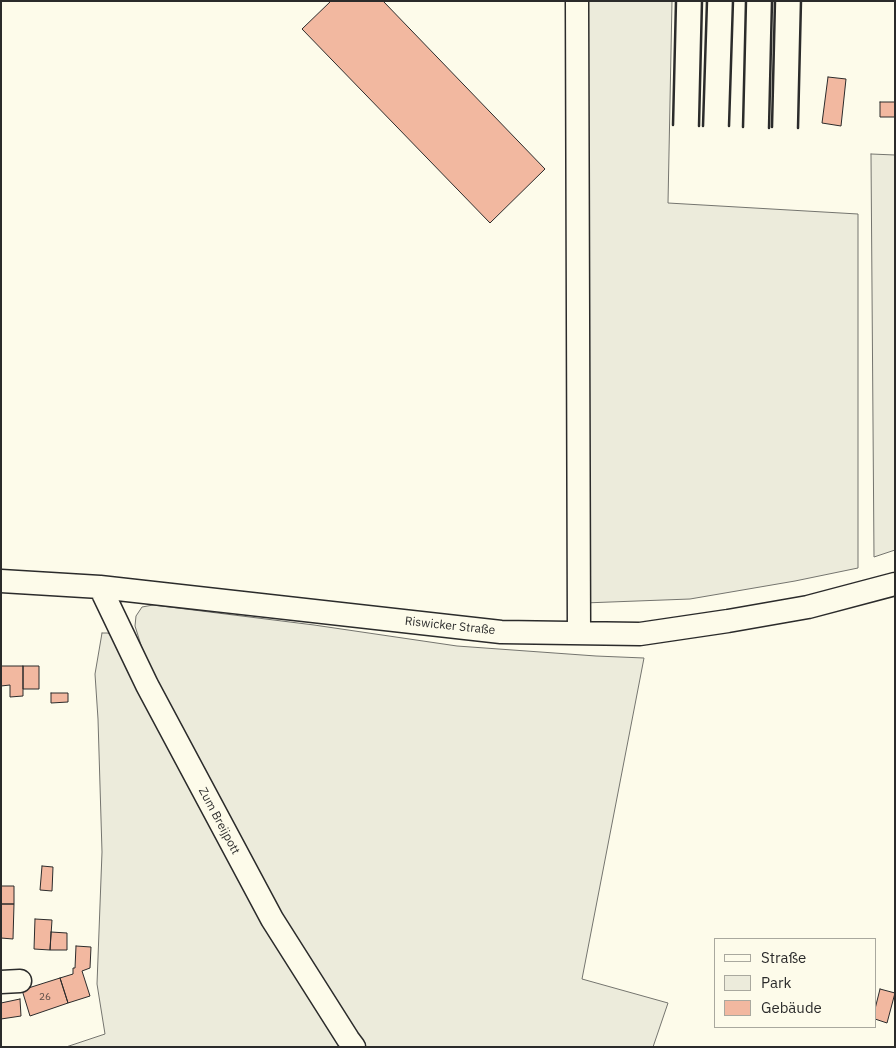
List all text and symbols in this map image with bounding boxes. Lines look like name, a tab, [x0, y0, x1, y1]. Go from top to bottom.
street label: Riswicker Straße	[404, 614, 496, 638]
street label: Zum Breijpott	[195, 785, 243, 857]
legend	[714, 938, 876, 1028]
text: Straße	[761, 948, 806, 967]
text: Park	[761, 973, 791, 992]
house number: 26	[39, 991, 51, 1003]
text: Gebäude	[761, 998, 822, 1017]

